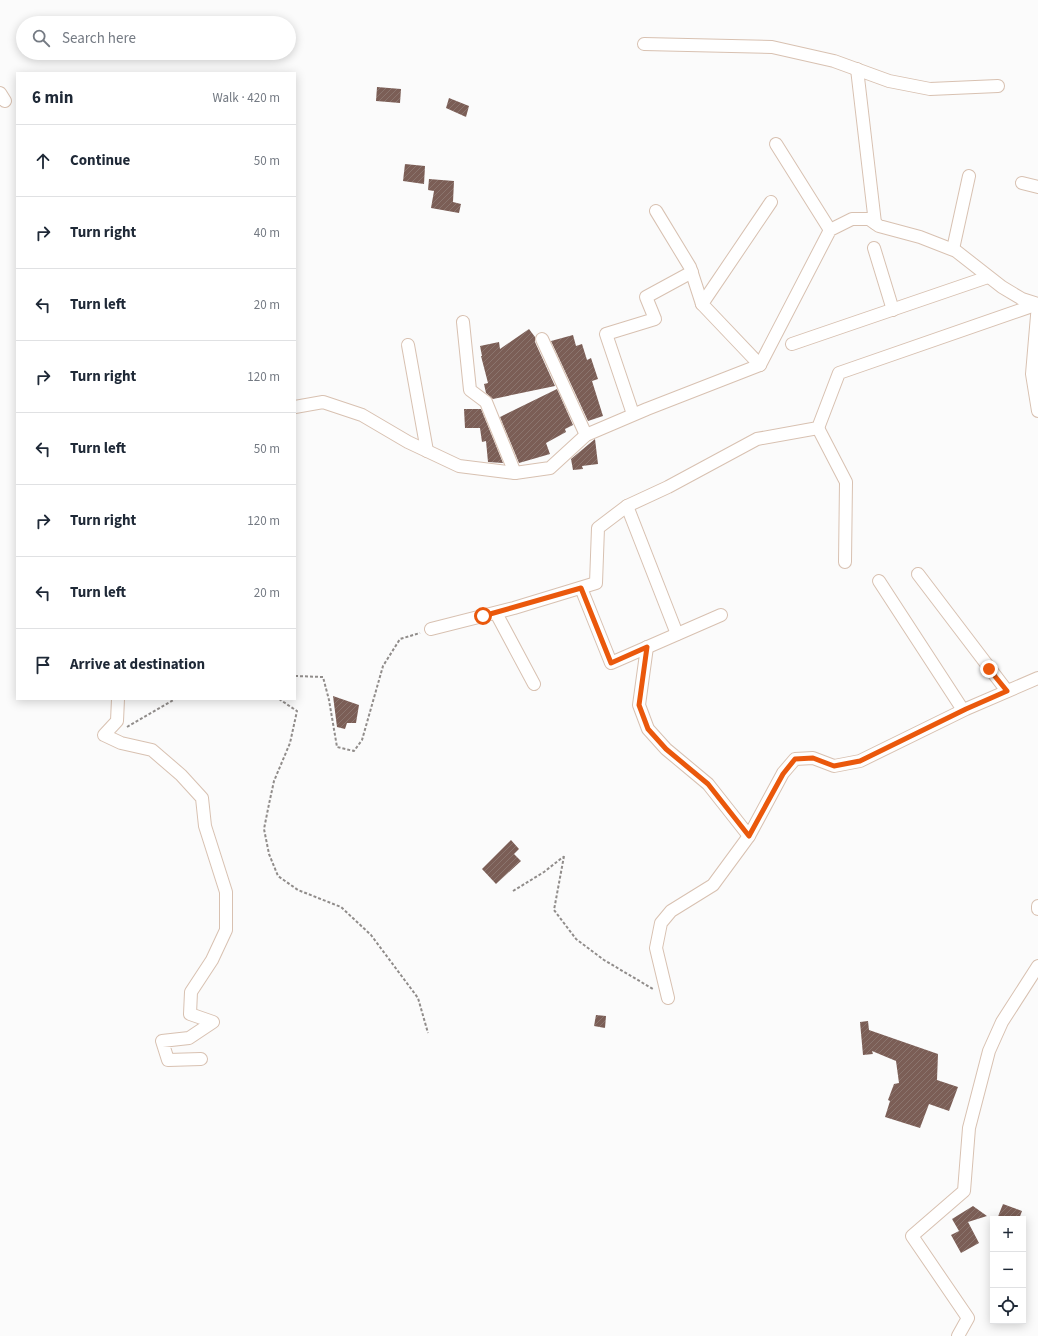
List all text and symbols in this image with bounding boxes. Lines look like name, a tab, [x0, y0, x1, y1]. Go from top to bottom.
search box	[16, 16, 296, 60]
icon: search	[30, 27, 52, 49]
text: Search here	[62, 28, 136, 49]
text: 6 min	[32, 86, 73, 110]
text: Walk · 420 m	[212, 89, 280, 107]
icon: ahead	[32, 150, 54, 172]
text: Continue	[70, 150, 130, 171]
text: 50 m	[254, 152, 280, 170]
icon: right	[32, 222, 54, 244]
text: Turn right	[70, 222, 136, 243]
text: 40 m	[254, 224, 280, 242]
icon: left	[32, 294, 54, 316]
text: Turn left	[70, 294, 126, 315]
text: 20 m	[254, 296, 280, 314]
icon: right	[32, 366, 54, 388]
text: Turn right	[70, 366, 136, 387]
text: 120 m	[247, 368, 280, 386]
icon: left	[32, 438, 54, 460]
text: Turn left	[70, 438, 126, 459]
text: 50 m	[254, 440, 280, 458]
icon: right	[32, 510, 54, 532]
text: Turn right	[70, 510, 136, 531]
text: 120 m	[247, 512, 280, 530]
icon: left	[32, 582, 54, 604]
text: Turn left	[70, 582, 126, 603]
text: 20 m	[254, 584, 280, 602]
route start	[474, 607, 492, 625]
icon: arrive	[32, 654, 54, 676]
text: Arrive at destination	[70, 654, 205, 675]
route end	[980, 660, 998, 678]
map controls	[990, 1216, 1026, 1324]
button: +	[990, 1216, 1026, 1252]
button: −	[990, 1252, 1026, 1288]
button: locate	[990, 1288, 1026, 1324]

